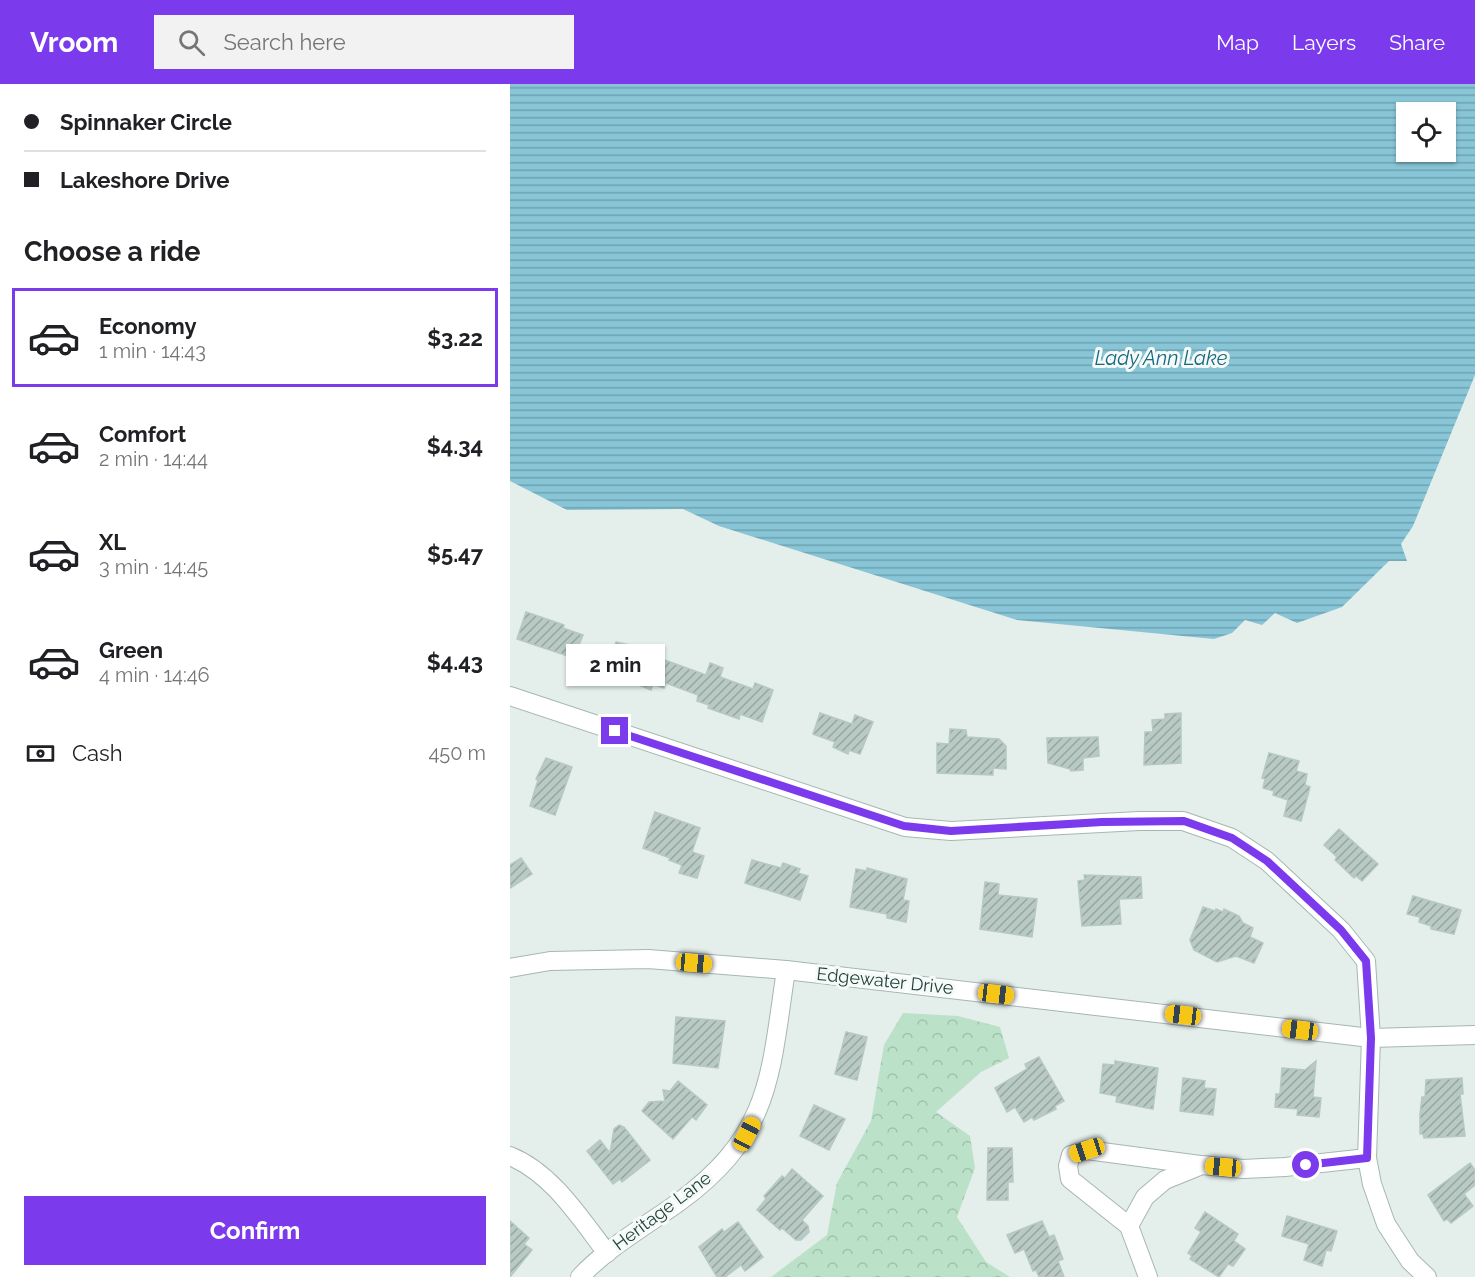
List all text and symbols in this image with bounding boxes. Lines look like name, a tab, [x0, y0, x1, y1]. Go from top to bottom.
search box	[154, 15, 574, 69]
text: Vroom	[30, 26, 118, 59]
icon: search	[175, 26, 208, 59]
text: Search here	[223, 29, 346, 55]
text: Map	[1216, 30, 1259, 55]
text: Layers	[1292, 30, 1356, 55]
text: Share	[1389, 30, 1445, 55]
map controls	[1396, 102, 1456, 162]
button: locate	[1396, 102, 1456, 162]
text: Spinnaker Circle	[60, 109, 232, 135]
text: Lakeshore Drive	[60, 167, 229, 193]
text: Choose a ride	[24, 236, 200, 267]
icon: car	[27, 311, 81, 365]
text: Economy	[99, 313, 197, 339]
text: $3.22	[427, 325, 483, 351]
text: 1 min · 14:43	[99, 339, 206, 363]
water label: Lady Ann Lake	[1095, 346, 1228, 370]
icon: car	[27, 419, 81, 473]
text: Comfort	[99, 421, 186, 447]
text: $4.34	[427, 433, 483, 459]
text: 2 min · 14:44	[99, 447, 208, 471]
icon: car	[27, 527, 81, 581]
text: XL	[99, 529, 126, 555]
text: $5.47	[427, 541, 483, 567]
text: 3 min · 14:45	[99, 555, 208, 579]
icon: car	[27, 635, 81, 689]
text: Green	[99, 637, 163, 663]
callout: 2 min	[566, 644, 664, 686]
text: $4.43	[427, 649, 483, 675]
text: 2 min	[590, 653, 641, 677]
text: 4 min · 14:46	[99, 663, 210, 687]
route end	[601, 717, 628, 744]
icon: cash	[24, 737, 57, 770]
text: Cash	[72, 740, 123, 766]
text: 450 m	[428, 741, 486, 765]
car	[675, 952, 713, 974]
street label: Edgewater Drive	[816, 963, 955, 998]
car	[977, 983, 1015, 1005]
car	[1164, 1004, 1202, 1026]
car	[1281, 1019, 1319, 1041]
car	[731, 1114, 763, 1154]
car	[1067, 1136, 1107, 1164]
route start	[1292, 1151, 1319, 1178]
car	[1204, 1156, 1242, 1178]
street label: Heritage Lane	[608, 1167, 715, 1254]
button: Confirm	[24, 1196, 486, 1265]

